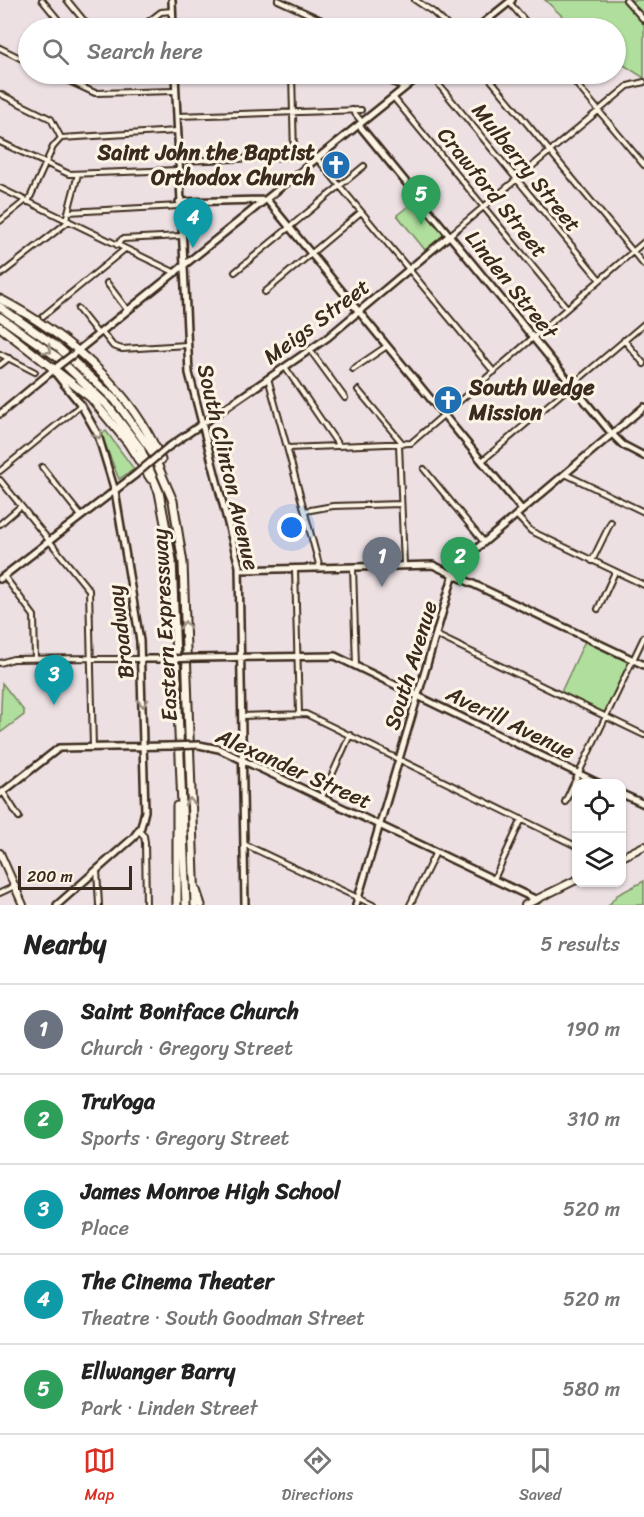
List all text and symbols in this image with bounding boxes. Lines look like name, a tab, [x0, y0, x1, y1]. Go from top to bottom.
search box	[18, 18, 626, 84]
text: Search here	[87, 32, 203, 71]
icon: search	[39, 35, 72, 68]
street label: Mulberry Street	[462, 94, 592, 241]
street label: Crawford Street	[427, 118, 558, 267]
place label: Saint John the Baptist Orthodox Church	[97, 133, 315, 197]
church icon: Saint John the Baptist Orthodox Church	[320, 149, 352, 181]
pin: 5	[402, 176, 440, 225]
pin: 4	[174, 198, 212, 248]
street label: Linden Street	[455, 221, 569, 349]
street label: Meigs Street	[254, 268, 379, 375]
one-way arrow	[41, 343, 52, 354]
street label: South Clinton Avenue	[186, 360, 271, 574]
place label: South Wedge Mission	[468, 368, 595, 432]
church icon: South Wedge Mission	[432, 384, 464, 416]
one-way arrow	[90, 429, 102, 440]
your location	[277, 513, 306, 542]
street label: Eastern Expressway	[140, 527, 189, 722]
pin: 1	[362, 538, 401, 587]
pin: 2	[440, 538, 480, 587]
street label: Broadway	[95, 582, 146, 681]
street label: South Avenue	[372, 595, 449, 735]
one-way arrow	[178, 621, 191, 630]
pin: 3	[34, 656, 74, 705]
street label: Averill Avenue	[439, 674, 582, 771]
one-way arrow	[137, 698, 149, 707]
street label: Alexander Street	[209, 716, 378, 820]
map controls	[572, 779, 626, 887]
button: locate	[572, 779, 626, 833]
one-way arrow	[184, 798, 197, 807]
button: layers	[572, 833, 626, 887]
text: 200 m	[27, 862, 73, 891]
scale bar	[18, 863, 132, 890]
text: Nearby	[24, 921, 106, 967]
text: 5 results	[541, 927, 620, 962]
text: Saint Boniface Church	[81, 992, 299, 1031]
text: 1	[39, 1012, 48, 1047]
text: 190 m	[566, 1012, 620, 1047]
text: Church · Gregory Street	[81, 1031, 293, 1066]
text: TruYoga	[81, 1082, 155, 1121]
text: 2	[38, 1102, 49, 1137]
text: 310 m	[567, 1102, 620, 1137]
text: Sports · Gregory Street	[81, 1121, 289, 1156]
text: James Monroe High School	[81, 1172, 340, 1211]
text: 3	[38, 1192, 49, 1227]
text: 520 m	[563, 1192, 620, 1227]
text: Place	[81, 1211, 129, 1246]
text: The Cinema Theater	[81, 1262, 274, 1301]
text: 4	[37, 1282, 50, 1317]
text: 520 m	[563, 1282, 620, 1317]
text: Theatre · South Goodman Street	[81, 1301, 365, 1336]
text: Ellwanger Barry	[81, 1352, 235, 1391]
text: 5	[37, 1372, 50, 1407]
text: 580 m	[563, 1372, 620, 1407]
text: Park · Linden Street	[81, 1391, 258, 1426]
tab: Map	[83, 1444, 116, 1509]
tab: Directions	[282, 1444, 353, 1509]
tab: Saved	[519, 1444, 561, 1509]

